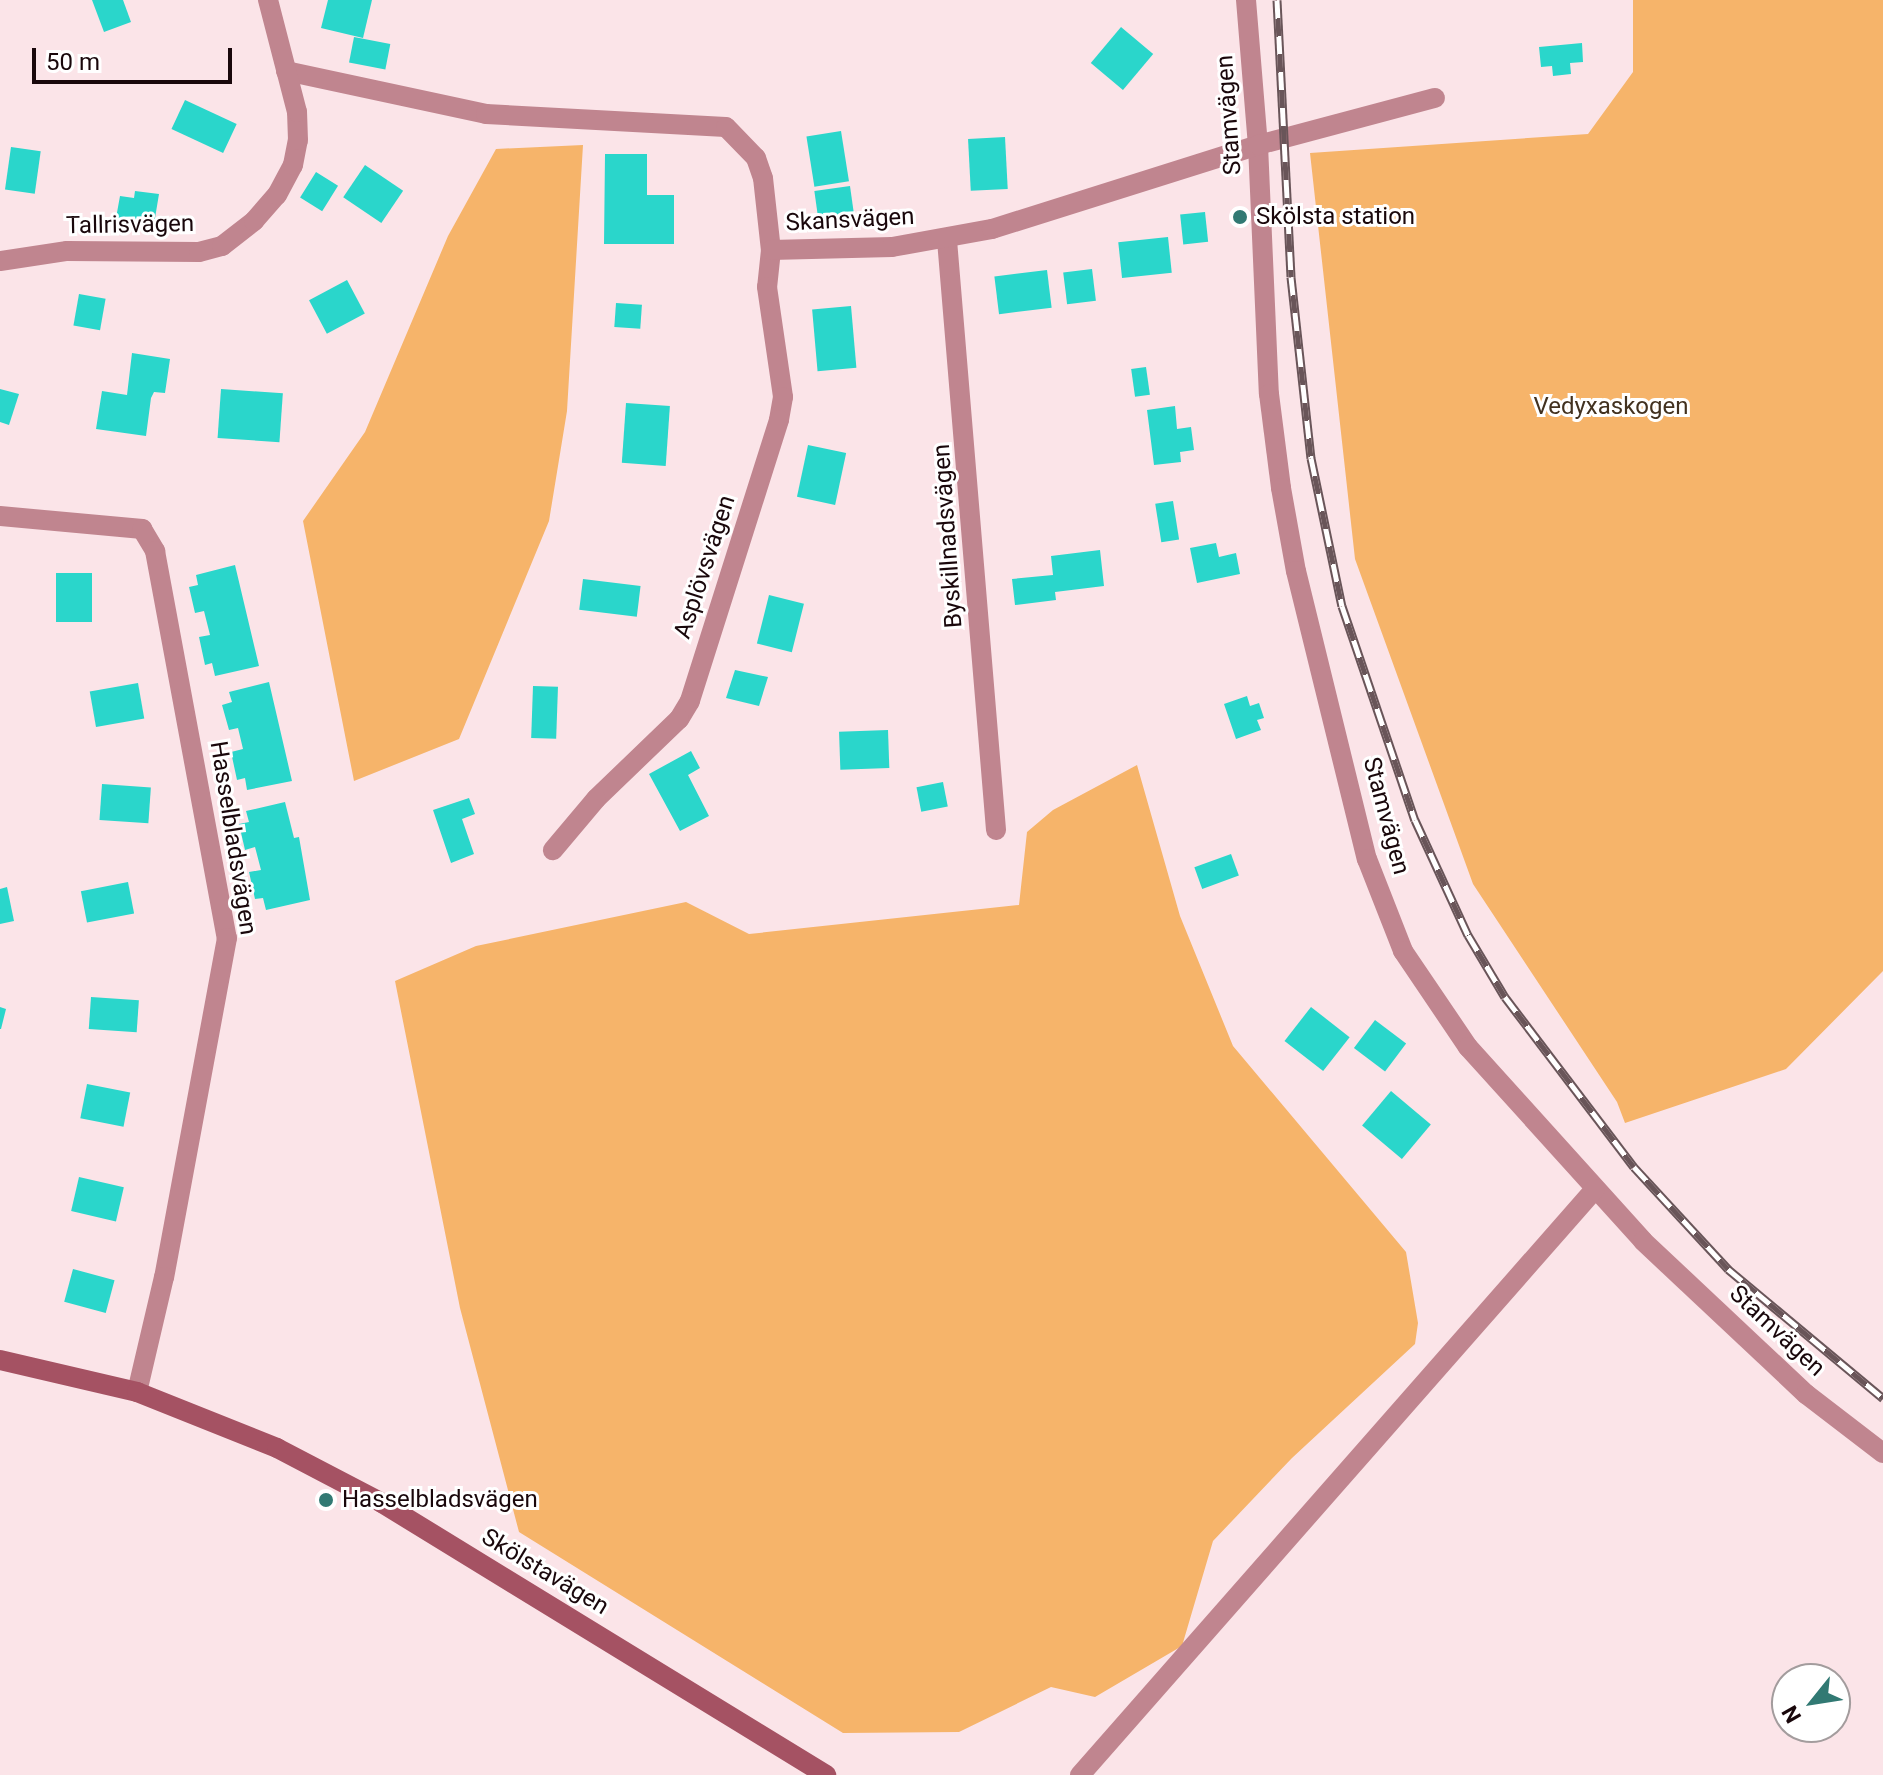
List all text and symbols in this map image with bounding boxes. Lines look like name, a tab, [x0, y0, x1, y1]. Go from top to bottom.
scale bar	[36, 32, 236, 82]
text: 50 m	[46, 48, 100, 76]
street label: Stamvägen	[1210, 54, 1248, 176]
street label: Skansvägen	[785, 202, 915, 238]
place label: Skölsta station	[1256, 203, 1415, 231]
marker: Skölsta station	[1231, 208, 1249, 226]
street label: Tallrisvägen	[66, 209, 194, 241]
park label: Vedyxaskogen	[1533, 393, 1689, 421]
street label: Byskillnadsvägen	[927, 443, 969, 629]
street label: Asplövsvägen	[668, 492, 742, 642]
street label: Hasselbladsvägen	[203, 739, 263, 937]
street label: Stamvägen	[1357, 754, 1415, 878]
street label: Stamvägen	[1723, 1279, 1831, 1383]
place label: Hasselbladsvägen	[342, 1486, 538, 1514]
marker: Hasselbladsvägen	[317, 1491, 335, 1509]
street label: Skölstavägen	[476, 1523, 614, 1621]
north arrow	[1771, 1663, 1851, 1743]
text: N	[1777, 1701, 1806, 1727]

